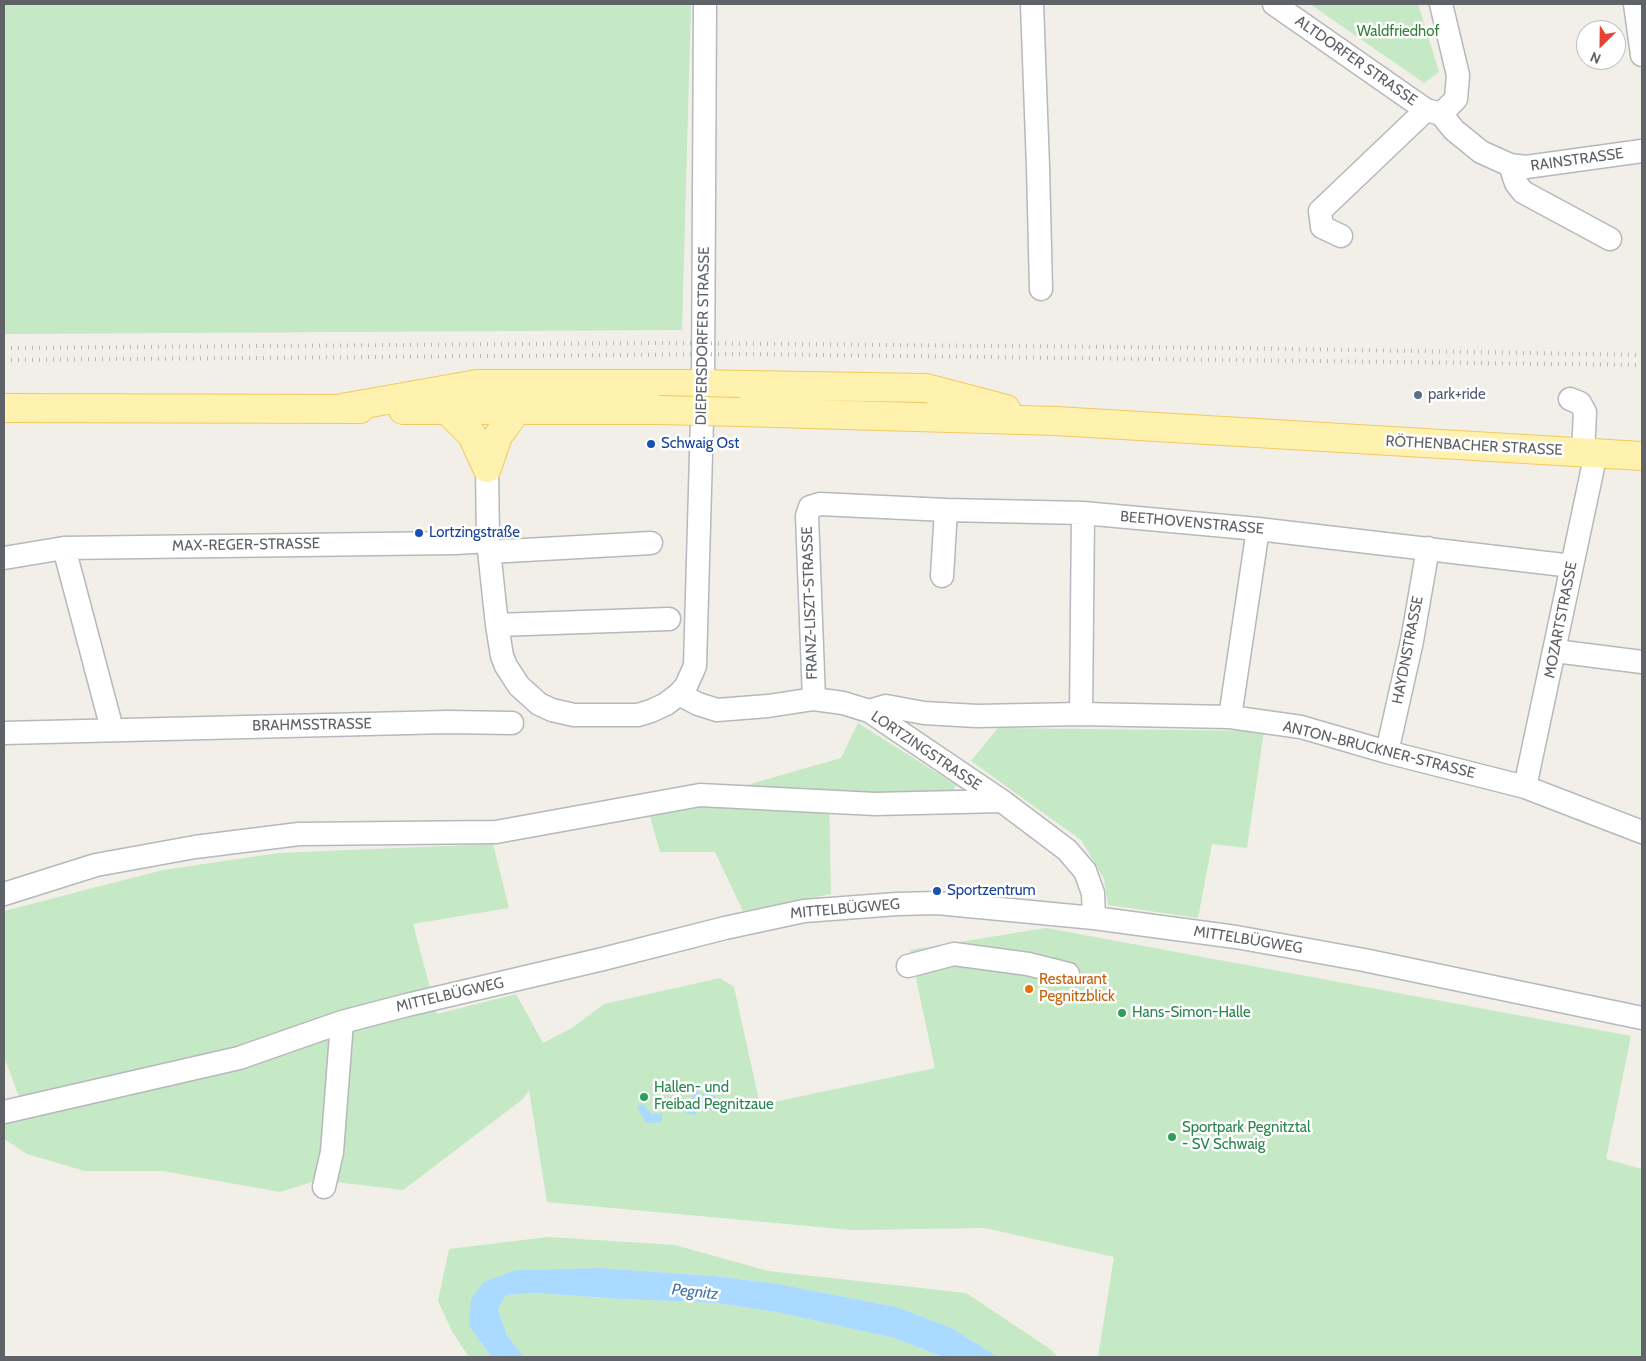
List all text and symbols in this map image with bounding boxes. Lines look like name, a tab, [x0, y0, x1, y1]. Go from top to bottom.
street label: ALTDORFER STRASSE	[1292, 12, 1420, 110]
north arrow	[1576, 20, 1626, 70]
park label: Waldfriedhof	[1357, 23, 1439, 41]
text: N	[1587, 48, 1604, 68]
street label: RAINSTRASSE	[1529, 145, 1625, 175]
street label: DIEPERSDORFER STRASSE	[692, 247, 714, 425]
place label: park+ride	[1428, 386, 1486, 404]
marker: park+ride	[1412, 389, 1424, 401]
street label: RÖTHENBACHER STRASSE	[1385, 432, 1563, 460]
place label: Schwaig Ost	[661, 435, 739, 453]
marker: Schwaig Ost	[645, 438, 657, 450]
street label: BEETHOVENSTRASSE	[1119, 508, 1265, 538]
place label: Lortzingstraße	[429, 524, 520, 542]
street label: FRANZ-LISZT-STRASSE	[798, 526, 822, 680]
marker: Lortzingstraße	[413, 527, 425, 539]
street label: MAX-REGER-STRASSE	[172, 535, 320, 555]
street label: MOZARTSTRASSE	[1541, 560, 1581, 680]
street label: HAYDNSTRASSE	[1389, 594, 1427, 706]
street label: LORTZINGSTRASSE	[867, 707, 985, 795]
street label: BRAHMSSTRASSE	[252, 715, 372, 735]
street label: ANTON-BRUCKNER-STRASSE	[1281, 717, 1477, 783]
place label: Sportzentrum	[947, 882, 1036, 900]
marker: Sportzentrum	[931, 885, 943, 897]
street label: MITTELBÜGWEG	[789, 895, 901, 923]
street label: MITTELBÜGWEG	[1192, 923, 1304, 957]
place label: Restaurant Pegnitzblick	[1039, 971, 1115, 1006]
street label: MITTELBÜGWEG	[394, 974, 506, 1016]
marker: Restaurant Pegnitzblick	[1023, 983, 1035, 995]
place label: Hans-Simon-Halle	[1132, 1004, 1251, 1022]
marker: Hans-Simon-Halle	[1116, 1007, 1128, 1019]
place label: Hallen- und Freibad Pegnitzaue	[654, 1079, 774, 1114]
marker: Hallen- und Freibad Pegnitzaue	[638, 1091, 650, 1103]
place label: Sportpark Pegnitztal - SV Schwaig	[1182, 1119, 1310, 1154]
marker: Sportpark Pegnitztal - SV Schwaig	[1166, 1131, 1178, 1143]
water label: Pegnitz	[671, 1280, 719, 1304]

